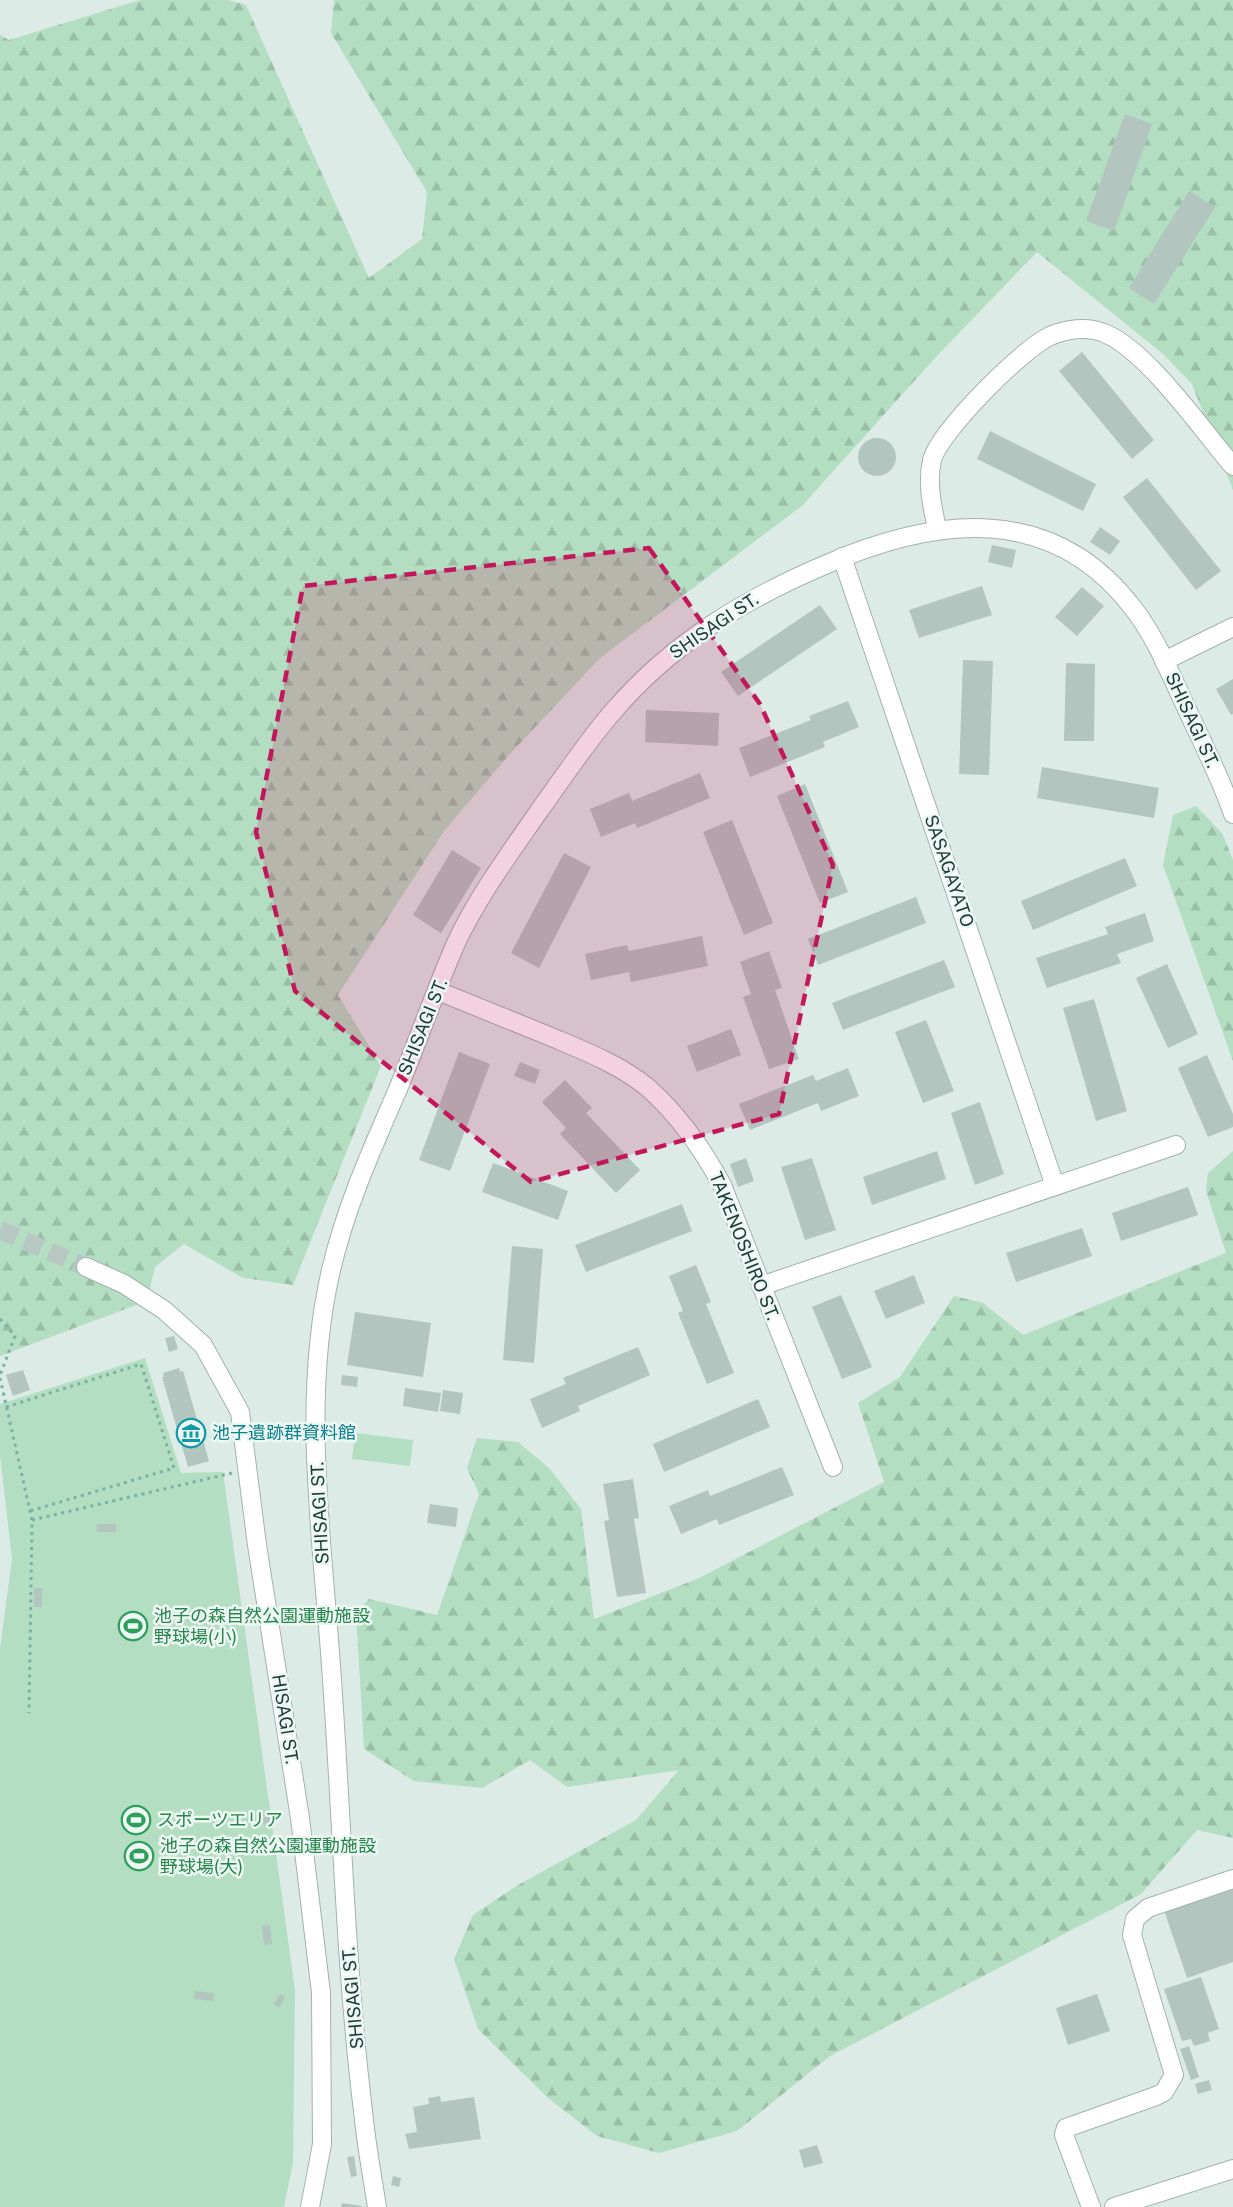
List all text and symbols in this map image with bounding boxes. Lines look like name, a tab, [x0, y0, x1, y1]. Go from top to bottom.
street label: SHISAGI ST.	[665, 588, 762, 663]
street label: SHISAGI ST.	[1161, 669, 1224, 771]
street label: SASAGAYATO	[920, 812, 979, 930]
street label: SHISAGI ST.	[394, 975, 451, 1078]
street label: TAKENOSHIRO ST.	[705, 1169, 784, 1323]
museum icon: 池子遺跡群資料館	[175, 1417, 207, 1449]
place label: 池子遺跡群資料館	[212, 1422, 356, 1443]
street label: SHISAGI ST.	[306, 1461, 333, 1565]
place label: 池子の森自然公園運動施設 野球場(小)	[154, 1605, 370, 1647]
sports icon: 池子の森自然公園運動施設 野球場(小)	[117, 1610, 149, 1642]
street label: HISAGI ST.	[268, 1673, 303, 1765]
sports icon: スポーツエリア	[120, 1804, 152, 1836]
place label: スポーツエリア	[157, 1809, 283, 1830]
place label: 池子の森自然公園運動施設 野球場(大)	[160, 1835, 376, 1877]
sports icon: 池子の森自然公園運動施設 野球場(大)	[123, 1840, 155, 1872]
street label: SHISAGI ST.	[338, 1946, 367, 2050]

